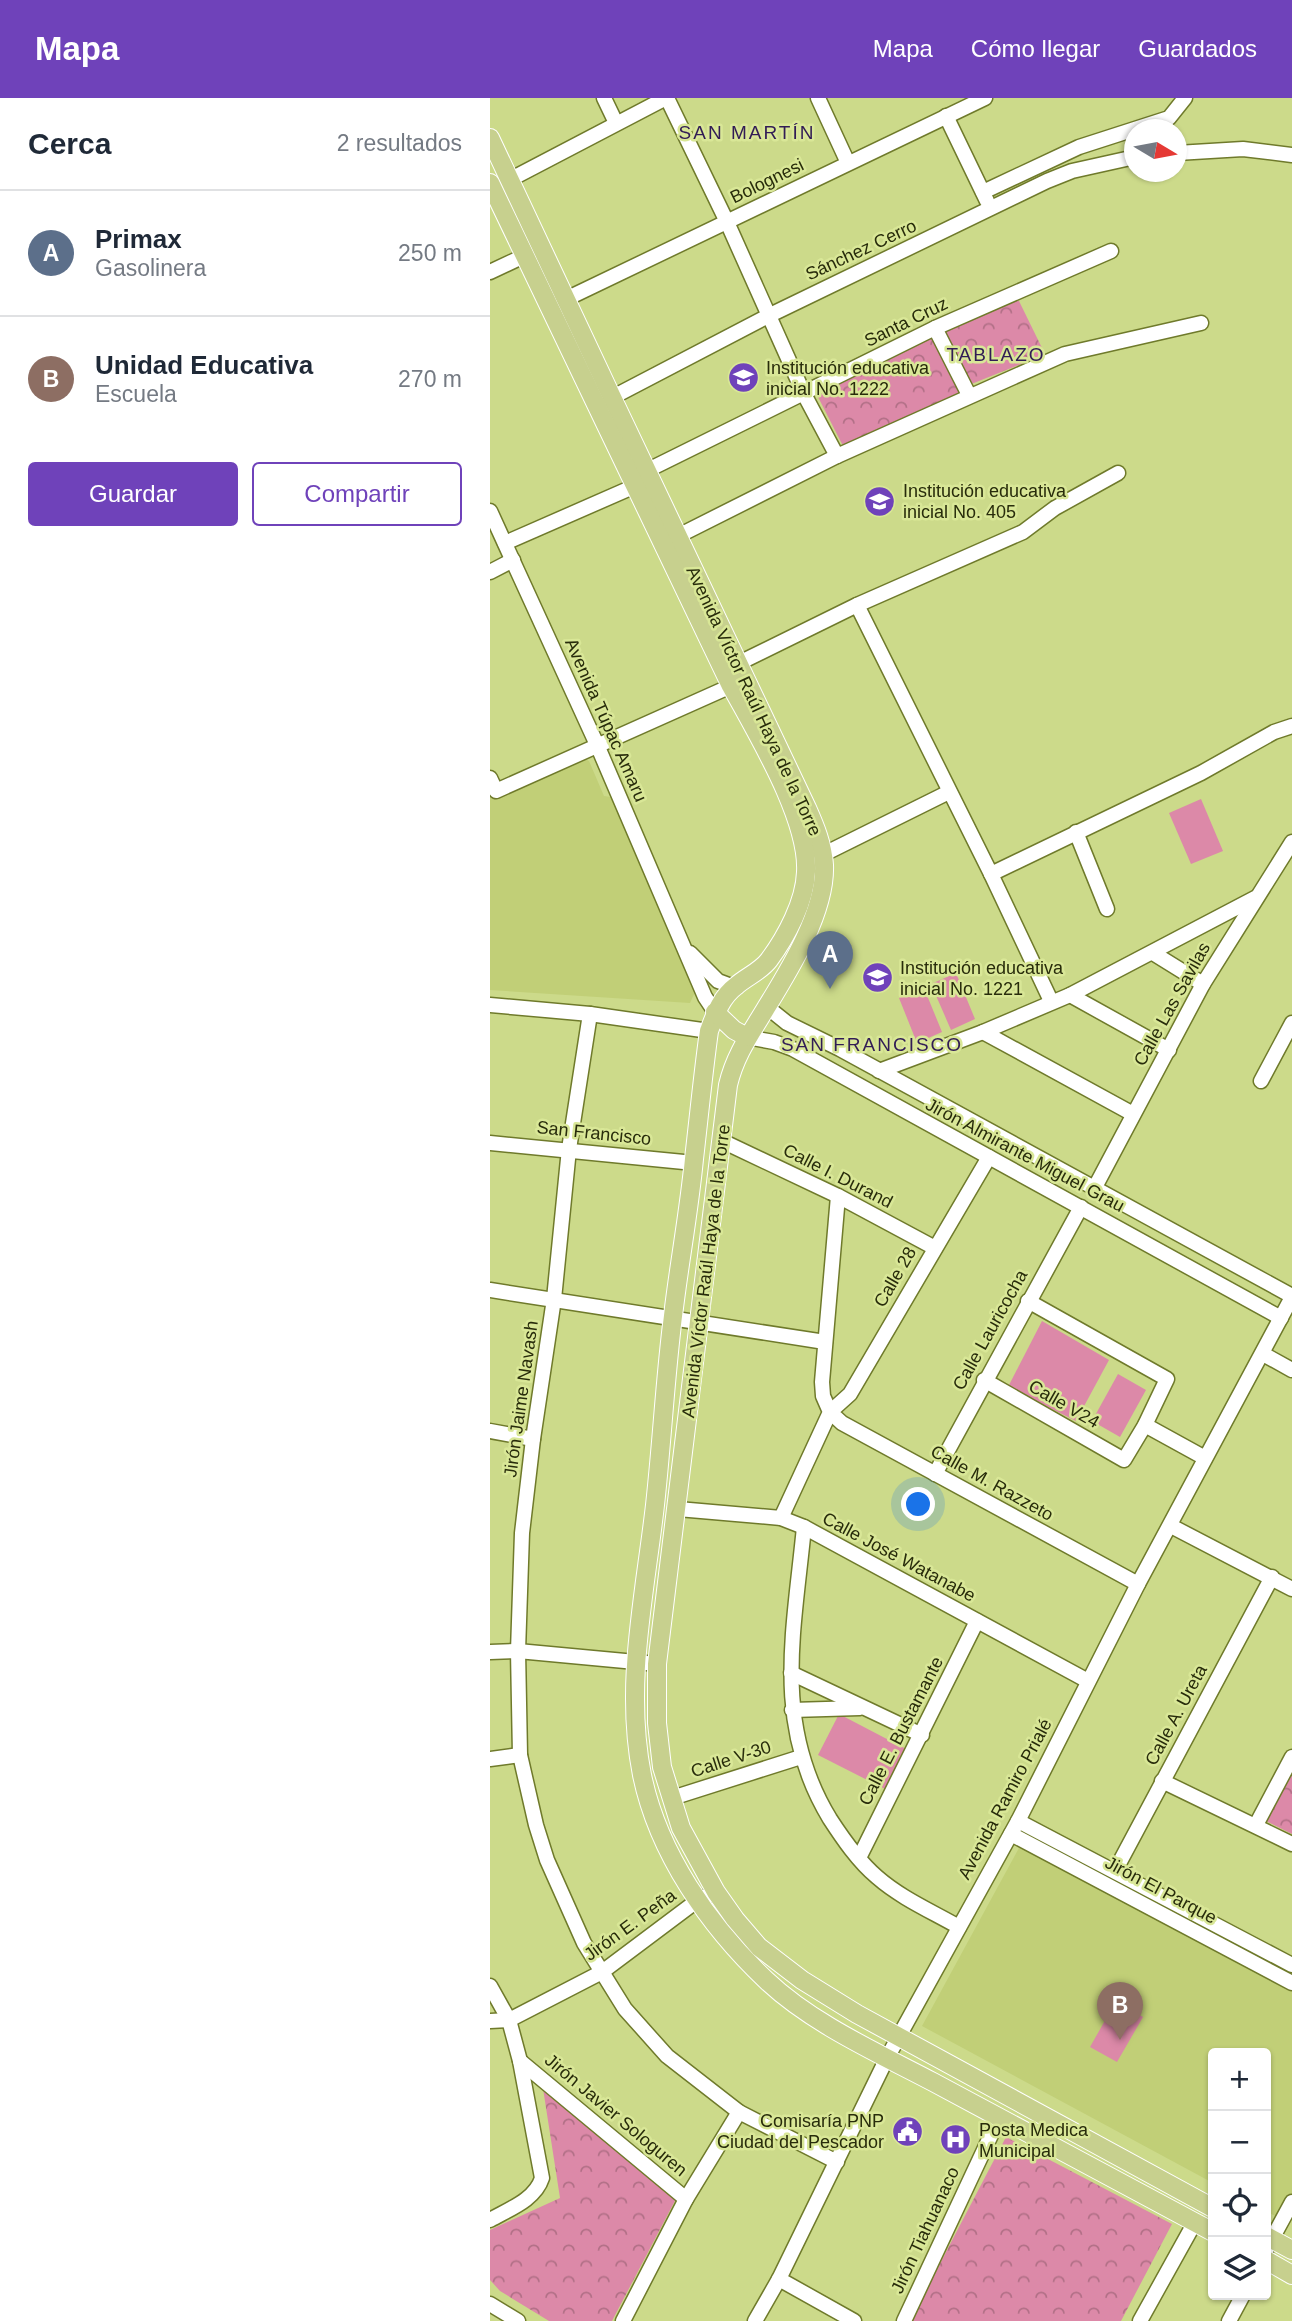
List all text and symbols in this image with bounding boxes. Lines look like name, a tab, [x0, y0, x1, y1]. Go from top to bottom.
text: Mapa	[35, 30, 119, 67]
text: Mapa	[873, 35, 933, 62]
text: Cómo llegar	[971, 35, 1100, 62]
text: Guardados	[1138, 35, 1257, 62]
north arrow	[1124, 119, 1187, 182]
district label: SAN MARTÍN	[679, 122, 815, 143]
text: Cerca	[28, 127, 111, 160]
text: 2 resultados	[337, 130, 462, 156]
street label: Bolognesi	[727, 155, 807, 207]
street label: Sánchez Cerro	[802, 216, 920, 284]
text: Primax	[95, 224, 182, 254]
text: A	[43, 240, 59, 266]
text: 250 m	[398, 240, 462, 266]
text: Gasolinera	[95, 255, 206, 281]
street label: Santa Cruz	[861, 293, 951, 351]
district label: TABLAZO	[946, 344, 1046, 365]
text: Unidad Educativa	[95, 350, 313, 380]
place label: Institución educativa inicial No. 1222	[766, 358, 930, 399]
school or university icon: Institución educativa inicial No. 1222	[726, 361, 760, 395]
text: B	[43, 366, 59, 392]
text: 270 m	[398, 366, 462, 392]
text: Escuela	[95, 381, 177, 407]
button: Guardar	[28, 462, 238, 526]
button: Compartir	[252, 462, 462, 526]
place label: Institución educativa inicial No. 405	[903, 481, 1067, 522]
school or university icon: Institución educativa inicial No. 405	[863, 484, 897, 518]
street label: Avenida Víctor Raúl Haya de la Torre	[682, 563, 826, 839]
street label: Avenida Túpac Amaru	[561, 635, 651, 805]
pin: A	[807, 931, 853, 989]
street label: Calle Las Savilas	[1130, 939, 1214, 1069]
place label: Institución educativa inicial No. 1221	[900, 958, 1064, 999]
school or university icon: Institución educativa inicial No. 1221	[860, 961, 894, 995]
district label: SAN FRANCISCO	[781, 1034, 963, 1055]
street label: Jirón Almirante Miguel Grau	[922, 1094, 1128, 1216]
street label: San Francisco	[536, 1117, 652, 1149]
street label: Avenida Víctor Raúl Haya de la Torre	[678, 1123, 734, 1419]
street label: Calle I. Durand	[780, 1140, 896, 1212]
street label: Calle 28	[870, 1243, 920, 1311]
street label: Calle Lauricocha	[949, 1266, 1032, 1393]
street label: Jirón Jaime Navash	[500, 1319, 542, 1479]
street label: Calle V24	[1025, 1376, 1103, 1432]
street label: Calle M. Razzeto	[927, 1441, 1057, 1525]
your location	[901, 1487, 935, 1521]
street label: Calle José Watanabe	[819, 1508, 979, 1606]
street label: Calle E. Bustamante	[855, 1653, 947, 1809]
street label: Calle A. Ureta	[1141, 1660, 1211, 1769]
street label: Avenida Ramiro Prialé	[954, 1715, 1056, 1883]
street label: Calle V-30	[688, 1737, 774, 1781]
street label: Jirón El Parque	[1102, 1852, 1220, 1928]
street label: Jirón E. Peña	[580, 1885, 680, 1965]
pin: B	[1097, 1982, 1143, 2040]
map controls	[1208, 2048, 1271, 2300]
button: +	[1208, 2048, 1271, 2111]
street label: Jirón Javier Sologuren	[541, 2050, 691, 2180]
place label: Comisaría PNP Ciudad del Pescador	[717, 2111, 884, 2152]
button: −	[1208, 2111, 1271, 2174]
public building icon: Comisaría PNP Ciudad del Pescador	[890, 2114, 924, 2148]
place label: Posta Medica Municipal	[979, 2120, 1089, 2161]
hospital icon: Posta Medica Municipal	[939, 2123, 973, 2157]
street label: Jirón Tiahuanaco	[887, 2164, 963, 2296]
button: locate	[1208, 2174, 1271, 2237]
button: layers	[1208, 2237, 1271, 2300]

